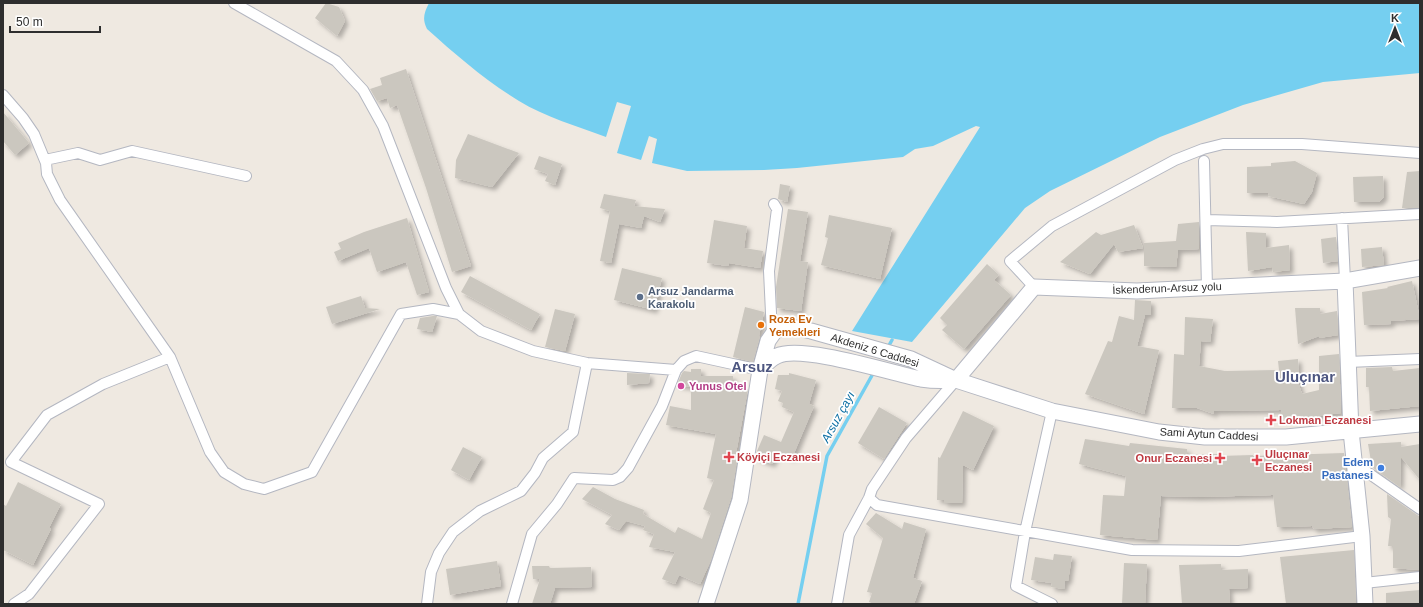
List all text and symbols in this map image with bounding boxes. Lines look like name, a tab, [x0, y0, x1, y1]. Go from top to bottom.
scale bar	[10, 8, 100, 34]
north arrow	[1375, 8, 1415, 48]
text: K	[1391, 12, 1399, 24]
text: 50 m	[16, 15, 43, 29]
street label: İskenderun-Arsuz yolu	[1112, 280, 1222, 296]
place label: Arsuz Jandarma Karakolu	[648, 285, 734, 310]
marker: Arsuz Jandarma Karakolu	[635, 292, 645, 302]
place label: Roza Ev Yemekleri	[769, 313, 820, 338]
marker: Roza Ev Yemekleri	[756, 320, 766, 330]
street label: Akdeniz 6 Caddesi	[829, 331, 921, 369]
district label: Arsuz	[731, 358, 773, 375]
district label: Uluçınar	[1275, 368, 1335, 385]
place label: Yunus Otel	[689, 380, 746, 392]
marker: Yunus Otel	[676, 381, 686, 391]
water label: Arsuz çayı	[818, 389, 858, 446]
place label: Lokman Eczanesi	[1279, 414, 1371, 426]
marker: Lokman Eczanesi	[1266, 415, 1276, 425]
street label: Sami Aytun Caddesi	[1159, 425, 1259, 443]
place label: Uluçınar Eczanesi	[1265, 448, 1312, 473]
place label: Köyiçi Eczanesi	[737, 451, 820, 463]
marker: Köyiçi Eczanesi	[724, 452, 734, 462]
place label: Onur Eczanesi	[1136, 452, 1212, 464]
marker: Onur Eczanesi	[1215, 453, 1225, 463]
marker: Uluçınar Eczanesi	[1252, 455, 1262, 465]
place label: Edem Pastanesi	[1322, 456, 1373, 481]
marker: Edem Pastanesi	[1376, 463, 1386, 473]

